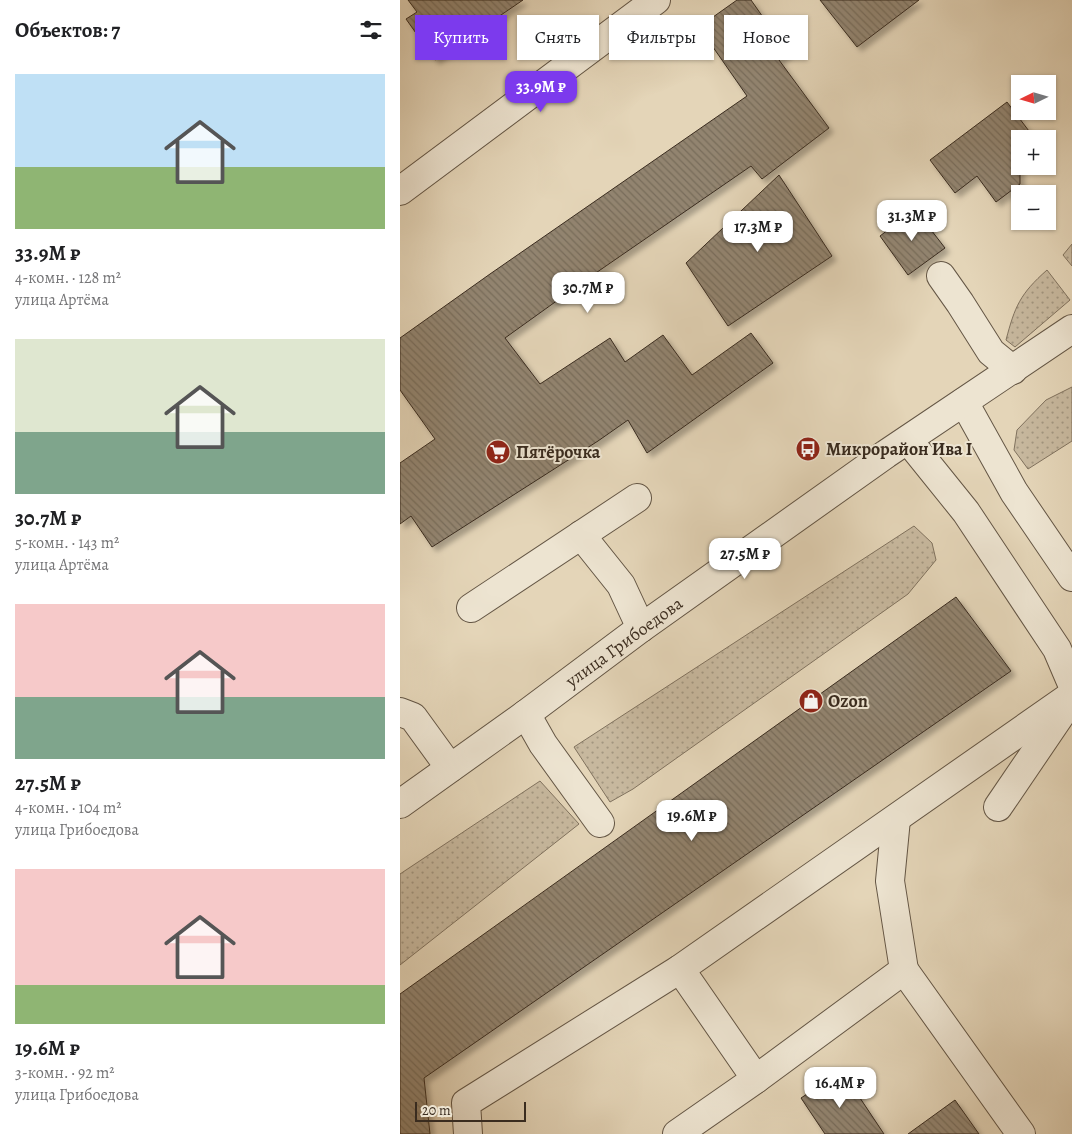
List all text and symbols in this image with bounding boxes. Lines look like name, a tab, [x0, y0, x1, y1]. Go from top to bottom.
chip: Купить	[415, 15, 507, 60]
chip: Снять	[517, 15, 599, 60]
chip: Фильтры	[609, 15, 714, 60]
chip: Новое	[724, 15, 808, 60]
text: Объектов: 7	[15, 16, 120, 44]
icon: filters	[357, 16, 385, 44]
pin: 33.9M ₽	[495, 70, 587, 113]
north arrow	[1011, 75, 1056, 120]
map controls	[1011, 75, 1056, 230]
text: 33.9M ₽	[516, 76, 566, 98]
icon: home	[155, 107, 245, 197]
button: +	[1011, 130, 1056, 175]
button: −	[1011, 185, 1056, 230]
pin: 31.3M ₽	[866, 200, 958, 242]
text: 31.3M ₽	[888, 205, 936, 227]
pin: 17.3M ₽	[712, 210, 804, 253]
text: 17.3M ₽	[734, 216, 782, 238]
text: 33.9M ₽	[15, 239, 81, 267]
text: 4-комн. · 128 m²	[15, 267, 121, 289]
pin: 30.7M ₽	[542, 272, 634, 314]
text: 30.7M ₽	[563, 277, 613, 299]
text: улица Артёма	[15, 289, 109, 311]
icon: home	[155, 372, 245, 462]
bus stop icon: Микрорайон Ива I	[795, 436, 821, 462]
place label: Микрорайон Ива I	[826, 437, 972, 461]
supermarket icon: Пятёрочка	[485, 439, 511, 465]
place label: Пятёрочка	[516, 440, 601, 464]
text: 30.7M ₽	[15, 504, 81, 532]
text: 5-комн. · 143 m²	[15, 532, 119, 554]
pin: 27.5M ₽	[699, 538, 791, 580]
text: 27.5M ₽	[720, 543, 770, 565]
text: улица Артёма	[15, 554, 109, 576]
street label: улица Грибоедова	[560, 591, 688, 693]
icon: home	[155, 637, 245, 727]
shop icon: Ozon	[798, 688, 824, 714]
place label: Ozon	[828, 689, 868, 713]
text: 27.5M ₽	[15, 769, 81, 797]
text: 4-комн. · 104 m²	[15, 797, 122, 819]
pin: 19.6M ₽	[646, 800, 738, 842]
text: 19.6M ₽	[667, 805, 717, 827]
text: улица Грибоедова	[15, 819, 139, 841]
icon: home	[155, 902, 245, 992]
text: 19.6M ₽	[15, 1034, 80, 1062]
text: 3-комн. · 92 m²	[15, 1062, 115, 1084]
pin: 16.4M ₽	[794, 1066, 886, 1109]
text: 16.4M ₽	[815, 1072, 865, 1094]
text: улица Грибоедова	[15, 1084, 139, 1106]
scale bar	[415, 1099, 526, 1122]
text: 20 m	[422, 1101, 451, 1120]

